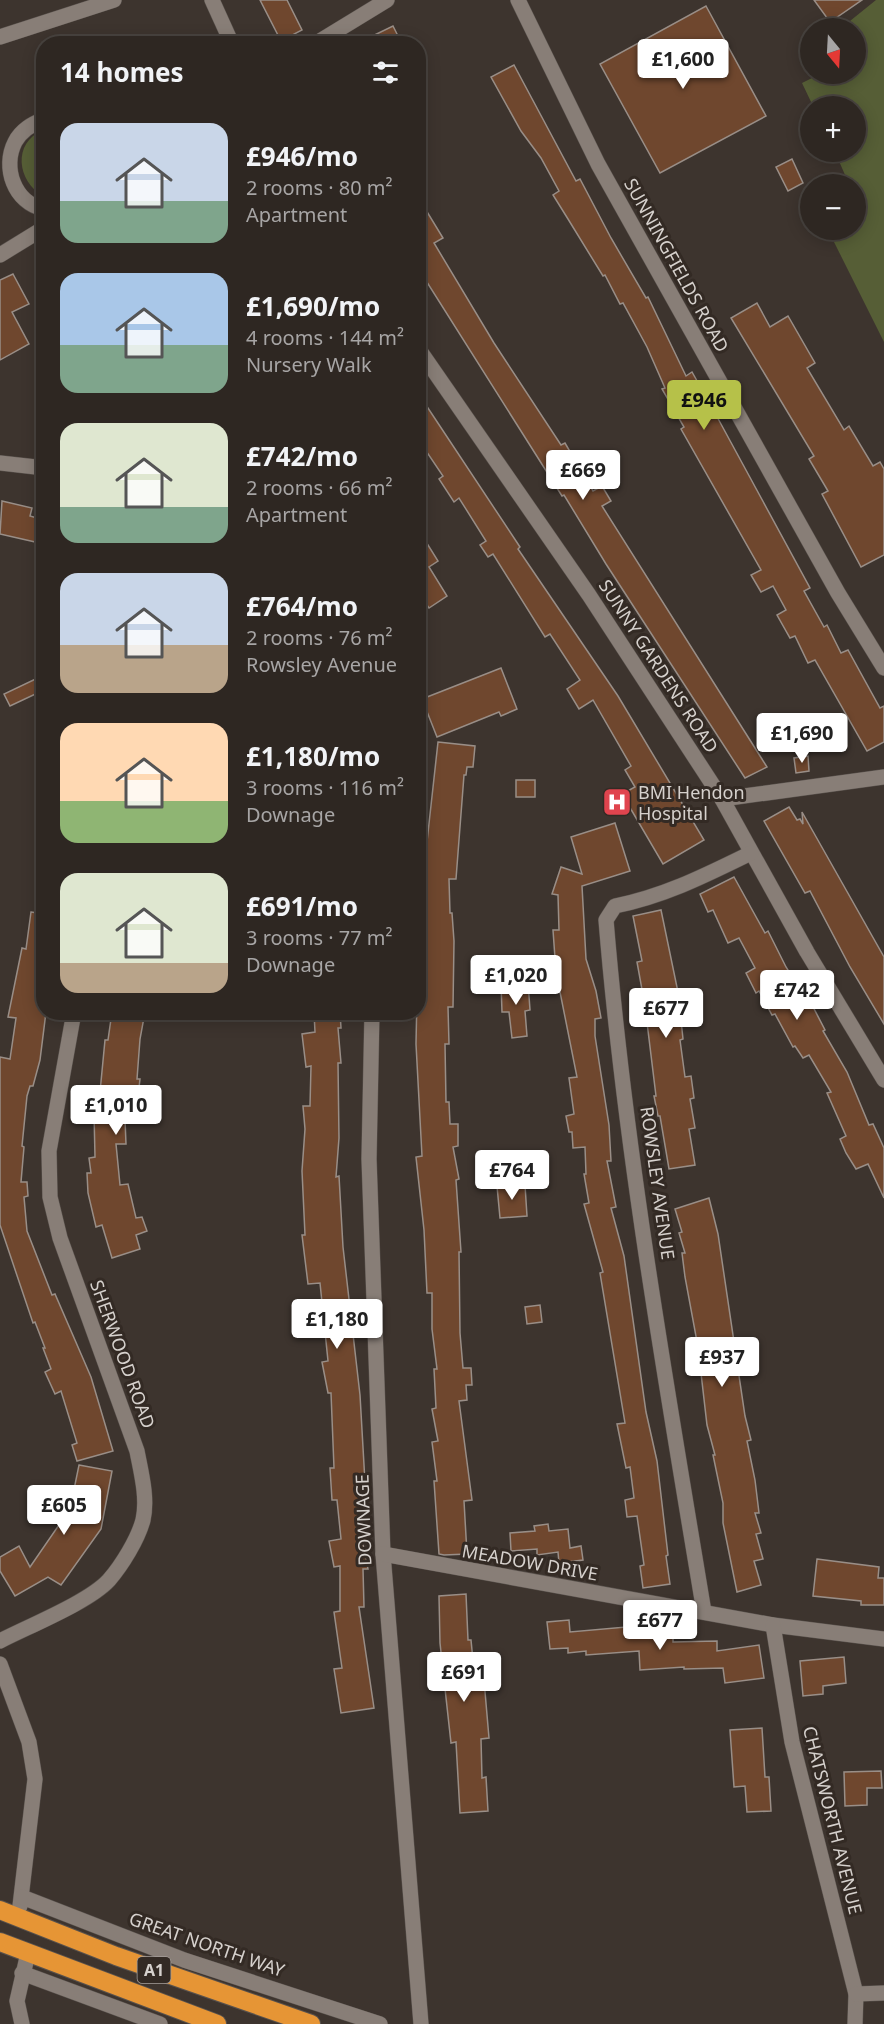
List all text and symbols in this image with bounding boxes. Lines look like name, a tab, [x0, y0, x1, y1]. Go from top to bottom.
north arrow	[800, 18, 866, 84]
map controls	[800, 18, 866, 240]
pin: £1,600	[634, 39, 732, 90]
text: £1,600	[652, 45, 714, 72]
text: 14 homes	[60, 54, 184, 90]
icon: filters	[369, 56, 402, 89]
button: +	[800, 96, 866, 162]
text: £946/mo	[246, 138, 358, 174]
icon: home	[108, 147, 180, 219]
text: 2 rooms · 80 m²	[246, 174, 393, 201]
street label: SUNNINGFIELDS ROAD	[619, 174, 735, 356]
button: −	[800, 174, 866, 240]
text: Apartment	[246, 201, 347, 228]
text: £1,690/mo	[246, 288, 380, 324]
icon: home	[108, 297, 180, 369]
text: 4 rooms · 144 m²	[246, 324, 404, 351]
text: Nursery Walk	[246, 351, 372, 378]
pin: £946	[668, 380, 740, 431]
text: £946	[681, 386, 727, 413]
text: £742/mo	[246, 438, 358, 474]
icon: home	[108, 447, 180, 519]
pin: £669	[547, 450, 619, 501]
text: £669	[560, 456, 606, 483]
text: 2 rooms · 66 m²	[246, 474, 393, 501]
text: Apartment	[246, 501, 347, 528]
street label: SUNNY GARDENS ROAD	[594, 575, 724, 757]
text: £764/mo	[246, 588, 358, 624]
icon: home	[108, 597, 180, 669]
text: 2 rooms · 76 m²	[246, 624, 393, 651]
text: Rowsley Avenue	[246, 651, 397, 678]
pin: £1,690	[753, 713, 851, 764]
text: £1,690	[771, 719, 833, 746]
text: £1,180/mo	[246, 738, 380, 774]
icon: home	[108, 747, 180, 819]
text: 3 rooms · 116 m²	[246, 774, 404, 801]
place label: BMI Hendon Hospital	[638, 780, 745, 825]
hospital icon: BMI Hendon Hospital	[601, 786, 633, 818]
text: Downage	[246, 801, 335, 828]
text: £691/mo	[246, 888, 358, 924]
icon: home	[108, 897, 180, 969]
text: 3 rooms · 77 m²	[246, 924, 393, 951]
text: Downage	[246, 951, 335, 978]
pin: £1,020	[467, 955, 565, 1006]
text: £1,020	[485, 961, 547, 988]
pin: £742	[761, 970, 833, 1021]
text: £742	[774, 976, 820, 1003]
pin: £677	[630, 988, 702, 1039]
text: £677	[643, 994, 689, 1021]
pin: £1,010	[67, 1085, 165, 1136]
text: £1,010	[85, 1091, 147, 1118]
street label: ROWSLEY AVENUE	[635, 1105, 681, 1261]
pin: £764	[476, 1150, 548, 1201]
text: £764	[489, 1156, 535, 1183]
street label: SHERWOOD ROAD	[85, 1276, 161, 1432]
pin: £1,180	[288, 1299, 386, 1350]
text: £1,180	[306, 1305, 368, 1332]
pin: £937	[686, 1337, 758, 1388]
text: £937	[699, 1343, 745, 1370]
street label: DOWNAGE	[349, 1474, 377, 1566]
pin: £605	[28, 1485, 100, 1536]
text: £605	[41, 1491, 87, 1518]
street label: MEADOW DRIVE	[460, 1538, 600, 1586]
pin: £677	[624, 1600, 696, 1651]
text: £677	[637, 1606, 683, 1633]
pin: £691	[428, 1652, 500, 1703]
text: £691	[441, 1658, 487, 1685]
street label: CHATSWORTH AVENUE	[798, 1723, 868, 1917]
street label: GREAT NORTH WAY	[126, 1906, 289, 1982]
road number: A1	[138, 1957, 170, 1983]

